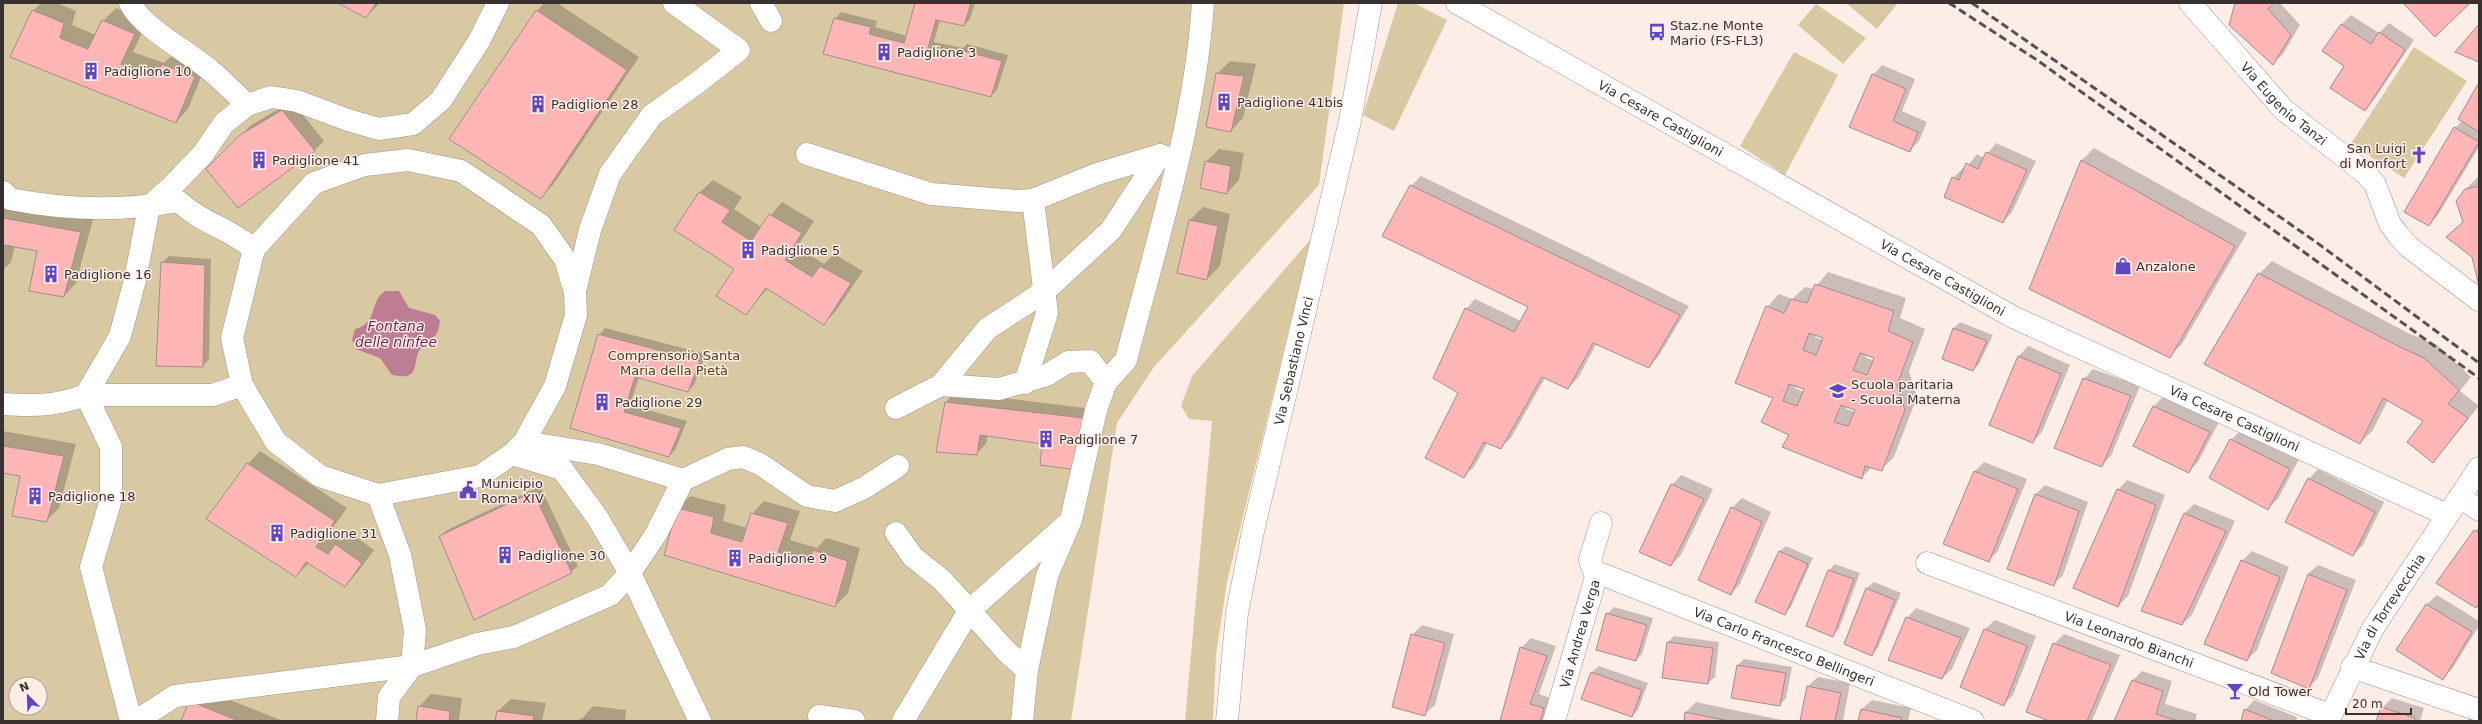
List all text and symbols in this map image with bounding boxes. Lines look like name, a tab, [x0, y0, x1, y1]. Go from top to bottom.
place label: Staz.ne Monte Mario (FS-FL3)	[1670, 18, 1764, 48]
bus stop icon: Staz.ne Monte Mario (FS-FL3)	[1647, 22, 1667, 42]
building icon: Padiglione 3	[874, 42, 894, 62]
place label: Padiglione 3	[897, 45, 976, 60]
street label: Via Eugenio Tanzi	[2238, 59, 2330, 148]
building icon: Padiglione 10	[81, 61, 101, 81]
place label: Padiglione 10	[104, 64, 191, 79]
street label: Via Cesare Castiglioni	[1595, 77, 1726, 160]
building icon: Padiglione 41bis	[1214, 92, 1234, 112]
building icon: Padiglione 28	[528, 94, 548, 114]
place label: Padiglione 41bis	[1237, 95, 1343, 110]
place label: Padiglione 28	[551, 97, 638, 112]
place label: San Luigi di Monfort	[2340, 141, 2406, 171]
church icon: San Luigi di Monfort	[2409, 145, 2429, 165]
building icon: Padiglione 41	[249, 150, 269, 170]
place label: Padiglione 41	[272, 153, 359, 168]
street label: Via Cesare Castiglioni	[1877, 237, 2008, 319]
building icon: Padiglione 5	[738, 240, 758, 260]
place label: Padiglione 5	[761, 243, 840, 258]
shop icon: Anzalone	[2113, 256, 2133, 276]
place label: Anzalone	[2136, 259, 2196, 274]
building icon: Padiglione 16	[41, 264, 61, 284]
place label: Padiglione 16	[64, 267, 151, 282]
street label: Via Sebastiano Vinci	[1271, 295, 1316, 427]
water label: Fontana delle ninfee	[355, 318, 437, 350]
park label: Comprensorio Santa Maria della Pietà	[608, 348, 740, 378]
place label: Scuola paritaria - Scuola Materna	[1851, 377, 1961, 407]
school or university icon: Scuola paritaria - Scuola Materna	[1828, 381, 1848, 401]
street label: Via Cesare Castiglioni	[2167, 382, 2302, 455]
building icon: Padiglione 29	[592, 392, 612, 412]
place label: Padiglione 29	[615, 395, 702, 410]
building icon: Padiglione 7	[1036, 429, 1056, 449]
place label: Padiglione 7	[1059, 432, 1138, 447]
place label: Municipio Roma XIV	[481, 476, 544, 506]
public building icon: Municipio Roma XIV	[458, 480, 478, 500]
building icon: Padiglione 18	[25, 486, 45, 506]
place label: Padiglione 18	[48, 489, 135, 504]
building icon: Padiglione 31	[267, 523, 287, 543]
place label: Padiglione 31	[290, 526, 377, 541]
building icon: Padiglione 30	[495, 545, 515, 565]
place label: Padiglione 30	[518, 548, 605, 563]
building icon: Padiglione 9	[725, 548, 745, 568]
place label: Padiglione 9	[748, 551, 827, 566]
street label: Via di Torrevecchia	[2352, 551, 2428, 662]
street label: Via Andrea Verga	[1557, 578, 1603, 690]
street label: Via Carlo Francesco Bellingeri	[1691, 604, 1877, 689]
street label: Via Leonardo Bianchi	[2062, 609, 2196, 671]
north arrow	[8, 676, 48, 716]
text: N	[18, 679, 31, 695]
bar icon: Old Tower	[2225, 681, 2245, 701]
place label: Old Tower	[2248, 684, 2313, 699]
scale bar	[2346, 690, 2411, 716]
text: 20 m	[2352, 697, 2383, 711]

